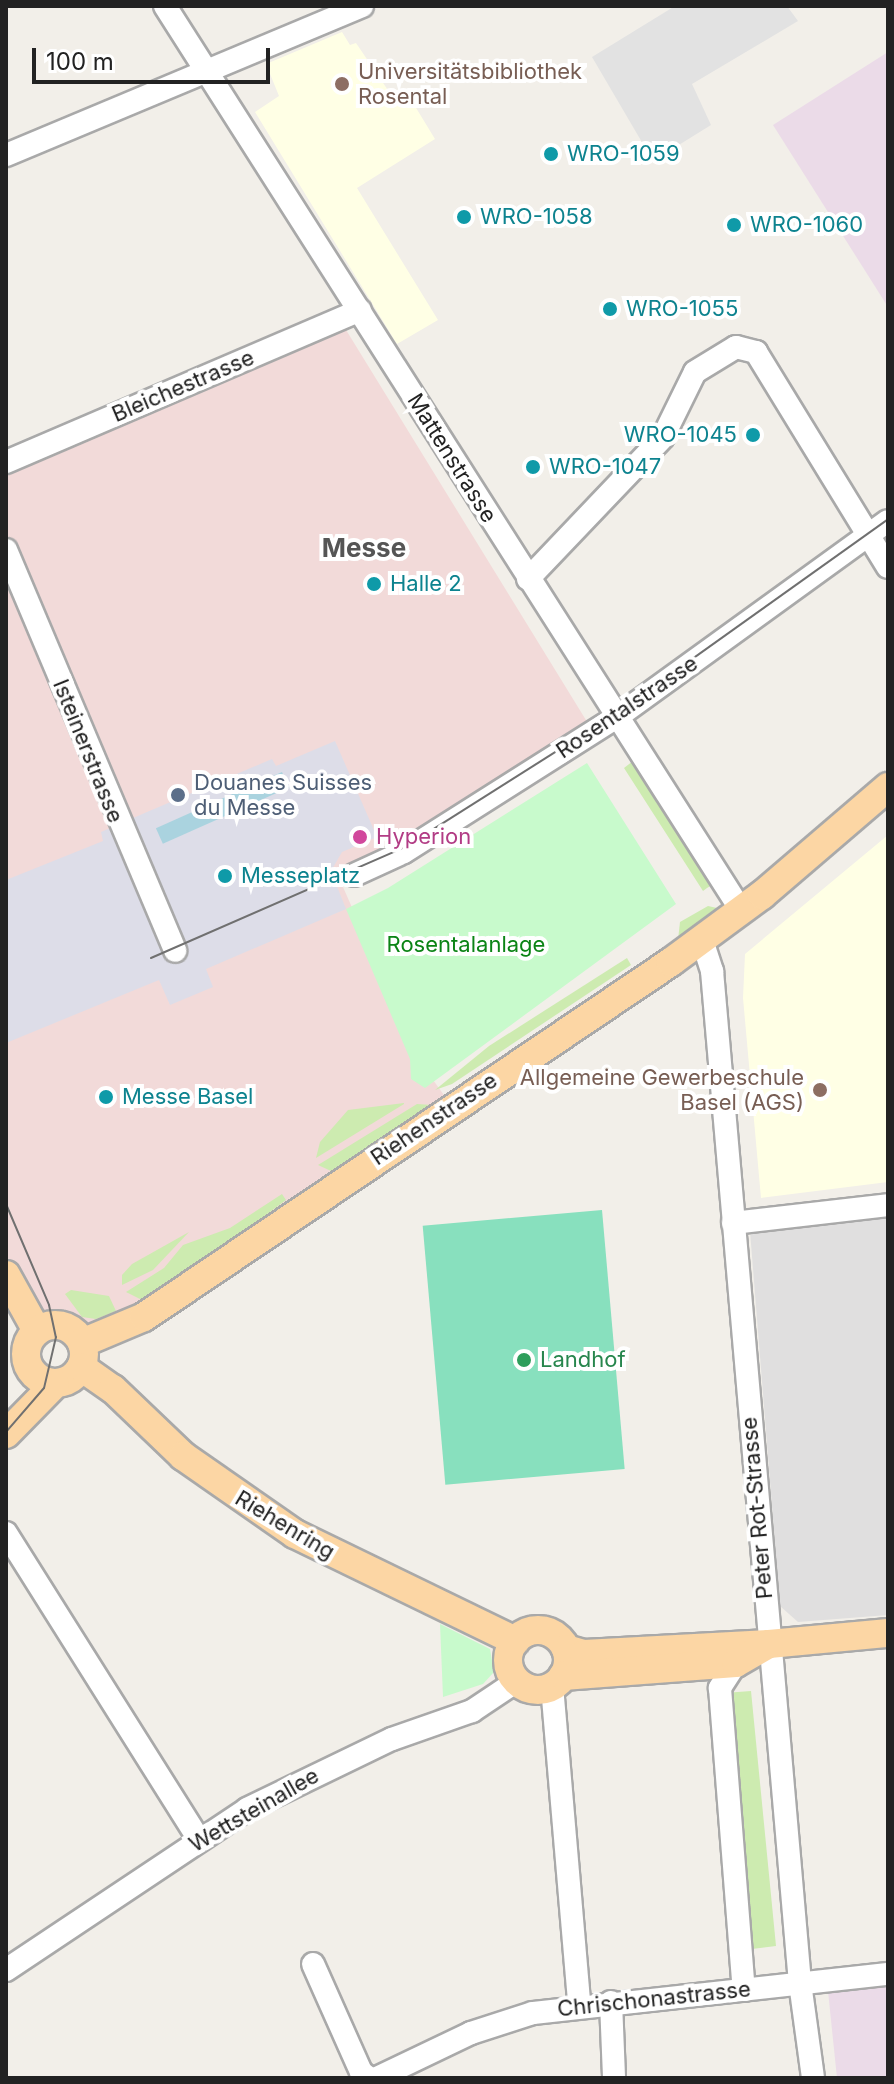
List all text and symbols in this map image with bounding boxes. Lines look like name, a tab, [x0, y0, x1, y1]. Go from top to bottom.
scale bar	[36, 32, 274, 82]
text: 100 m	[46, 47, 114, 76]
place label: Universitätsbibliothek Rosental	[358, 58, 582, 110]
marker: Universitätsbibliothek Rosental	[333, 75, 351, 93]
place label: WRO-1059	[567, 141, 680, 167]
marker: WRO-1059	[542, 145, 560, 163]
place label: WRO-1058	[480, 204, 593, 230]
marker: WRO-1058	[455, 208, 473, 226]
place label: WRO-1060	[750, 212, 863, 238]
marker: WRO-1060	[725, 216, 743, 234]
place label: WRO-1055	[626, 296, 738, 322]
marker: WRO-1055	[601, 300, 619, 318]
street label: Bleichestrasse	[108, 344, 258, 428]
street label: Mattenstrasse	[402, 389, 502, 527]
place label: WRO-1045	[624, 422, 737, 448]
marker: WRO-1045	[744, 426, 762, 444]
place label: WRO-1047	[549, 454, 661, 480]
marker: WRO-1047	[524, 458, 542, 476]
district label: Messe	[322, 532, 406, 564]
place label: Halle 2	[390, 571, 462, 597]
marker: Halle 2	[365, 575, 383, 593]
street label: Rosentalstrasse	[551, 650, 703, 764]
street label: Isteinerstrasse	[47, 675, 129, 827]
place label: Douanes Suisses du Messe	[194, 769, 372, 820]
marker: Douanes Suisses du Messe	[169, 786, 187, 804]
place label: Hyperion	[376, 824, 471, 850]
marker: Hyperion	[351, 828, 369, 846]
place label: Messeplatz	[241, 863, 360, 889]
marker: Messeplatz	[216, 867, 234, 885]
park label: Rosentalanlage	[387, 932, 545, 958]
place label: Allgemeine Gewerbeschule Basel (AGS)	[520, 1064, 804, 1116]
street label: Riehenstrasse	[366, 1067, 502, 1171]
marker: Allgemeine Gewerbeschule Basel (AGS)	[811, 1081, 829, 1099]
place label: Messe Basel	[122, 1084, 253, 1110]
marker: Messe Basel	[97, 1088, 115, 1106]
place label: Landhof	[540, 1347, 626, 1373]
marker: Landhof	[515, 1351, 533, 1369]
street label: Peter Rot-Strasse	[736, 1416, 778, 1600]
street label: Riehenring	[230, 1485, 340, 1565]
street label: Wettsteinallee	[184, 1762, 324, 1858]
street label: Chrischonastrasse	[556, 1976, 752, 2022]

